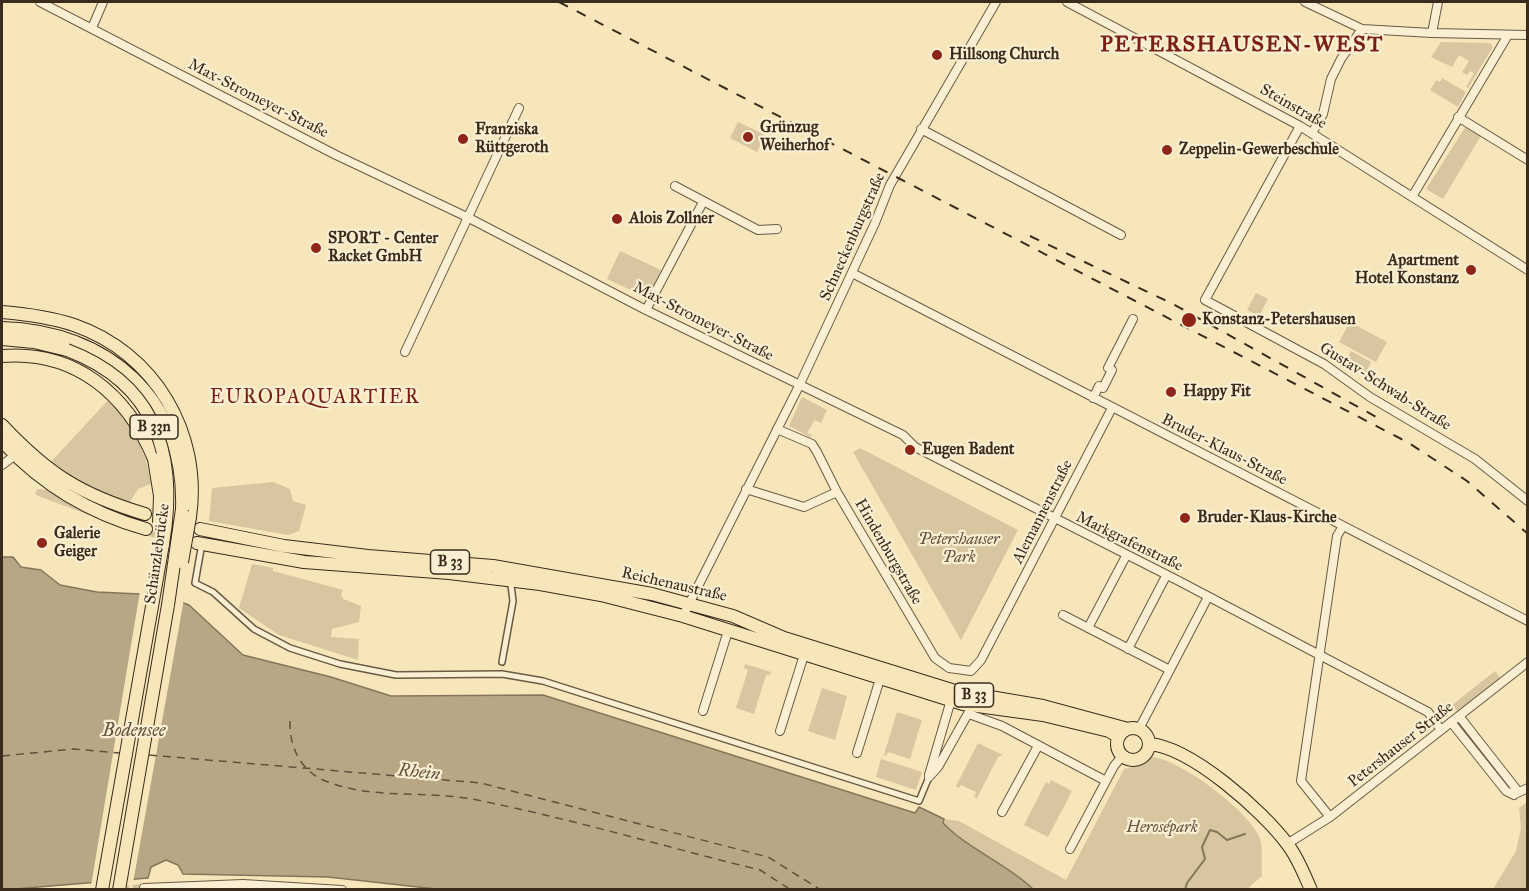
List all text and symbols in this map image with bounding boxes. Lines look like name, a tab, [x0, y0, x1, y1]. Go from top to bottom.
district label: PETERSHAUSEN-WEST	[1100, 33, 1384, 59]
place label: Hillsong Church	[949, 45, 1059, 65]
marker: Hillsong Church	[930, 48, 944, 62]
street label: Max-Stromeyer-Straße	[185, 55, 331, 143]
street label: Steinstraße	[1256, 80, 1330, 134]
place label: Grünzug Weiherhof	[760, 118, 829, 156]
place label: Franziska Rüttgeroth	[475, 120, 549, 158]
marker: Grünzug Weiherhof	[741, 130, 755, 144]
marker: Franziska Rüttgeroth	[456, 132, 470, 146]
place label: Zeppelin-Gewerbeschule	[1179, 140, 1339, 160]
marker: Zeppelin-Gewerbeschule	[1160, 143, 1174, 157]
street label: Schneckenburgstraße	[816, 170, 890, 304]
place label: Alois Zollner	[629, 209, 714, 229]
marker: Alois Zollner	[610, 212, 624, 226]
place label: SPORT - Center Racket GmbH	[328, 229, 438, 267]
marker: SPORT - Center Racket GmbH	[309, 241, 323, 255]
place label: Apartment Hotel Konstanz	[1355, 251, 1459, 289]
marker: Apartment Hotel Konstanz	[1464, 263, 1478, 277]
street label: Max-Stromeyer-Straße	[630, 278, 776, 366]
place label: Konstanz-Petershausen	[1202, 310, 1356, 330]
marker: Konstanz-Petershausen	[1180, 311, 1198, 329]
street label: Gustav-Schwab-Straße	[1316, 339, 1454, 435]
place label: Happy Fit	[1183, 382, 1251, 402]
marker: Happy Fit	[1164, 385, 1178, 399]
district label: EUROPAQUARTIER	[210, 386, 420, 410]
street label: Bruder-Klaus-Straße	[1158, 410, 1290, 490]
road number: B 33n	[130, 415, 178, 439]
place label: Eugen Badent	[922, 440, 1014, 460]
marker: Eugen Badent	[903, 443, 917, 457]
street label: Alemannenstraße	[1009, 457, 1077, 567]
street label: Hindenburgstraße	[850, 496, 926, 608]
street label: Schänzlebrücke	[141, 502, 175, 606]
street label: Markgrafenstraße	[1072, 508, 1186, 576]
place label: Bruder-Klaus-Kirche	[1197, 508, 1337, 528]
marker: Bruder-Klaus-Kirche	[1178, 511, 1192, 525]
place label: Galerie Geiger	[54, 524, 100, 562]
park label: Petershauser Park	[918, 530, 1000, 568]
marker: Galerie Geiger	[35, 536, 49, 550]
road number: B 33	[430, 550, 470, 574]
street label: Reichenaustraße	[619, 564, 729, 606]
road number: B 33	[954, 683, 994, 707]
street label: Petershauser Straße	[1345, 698, 1457, 792]
water label: Bodensee	[103, 721, 165, 743]
water label: Rhein	[397, 760, 441, 786]
park label: Herosépark	[1126, 818, 1198, 838]

